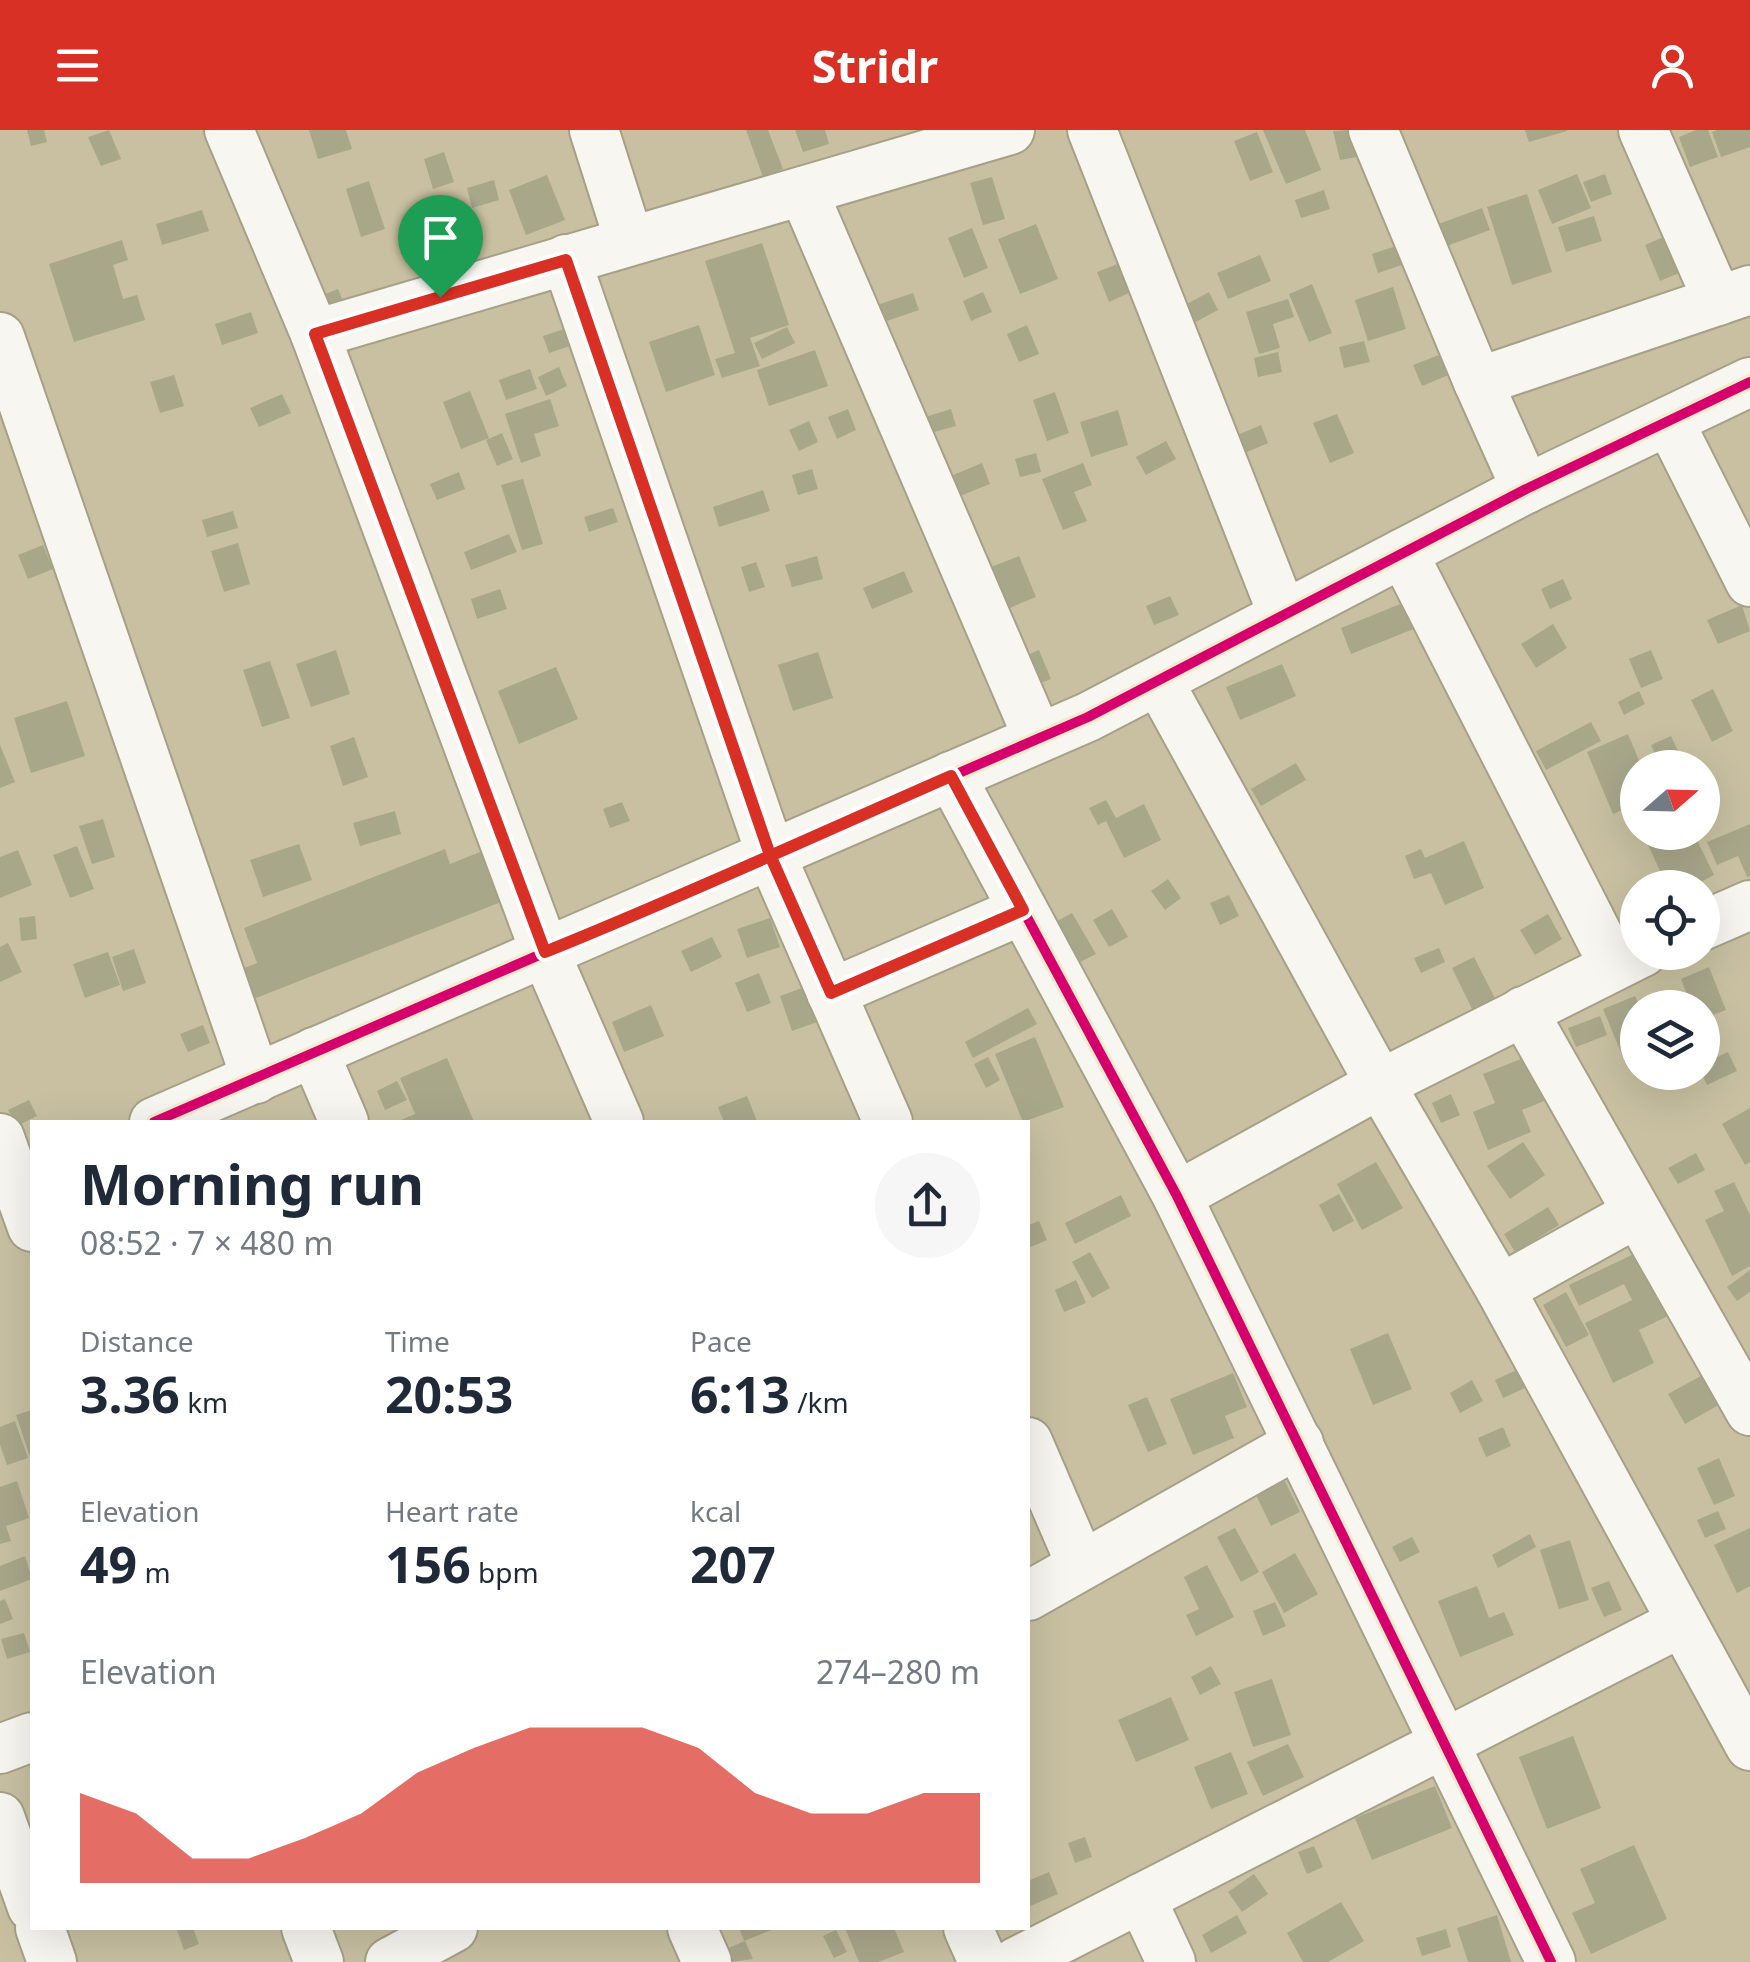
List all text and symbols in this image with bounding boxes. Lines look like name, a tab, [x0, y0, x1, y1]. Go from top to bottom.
text: Stridr	[812, 35, 938, 96]
icon: menu	[50, 38, 105, 93]
icon: person	[1645, 38, 1700, 93]
pin	[398, 195, 483, 298]
icon: arrive	[413, 210, 468, 265]
north arrow	[1620, 750, 1720, 850]
map controls	[1620, 750, 1720, 1090]
button: locate	[1620, 870, 1720, 970]
button: layers	[1620, 990, 1720, 1090]
text: Morning run	[80, 1146, 424, 1221]
button: share	[875, 1153, 980, 1258]
text: 08:52 · 7 × 480 m	[80, 1221, 333, 1264]
text: Distance	[80, 1322, 193, 1360]
text: Time	[385, 1322, 450, 1360]
text: Pace	[690, 1322, 752, 1360]
text: 3.36	[80, 1360, 180, 1428]
text: 20:53	[385, 1360, 513, 1428]
text: 6:13	[690, 1360, 790, 1428]
text: km	[180, 1383, 228, 1421]
text: /km	[790, 1383, 849, 1421]
text: Elevation	[80, 1492, 200, 1530]
text: Heart rate	[385, 1492, 519, 1530]
text: kcal	[690, 1492, 741, 1530]
text: 49	[80, 1530, 137, 1598]
text: 156	[385, 1530, 471, 1598]
text: 207	[690, 1530, 776, 1598]
text: m	[137, 1553, 171, 1591]
text: bpm	[471, 1553, 539, 1591]
text: Elevation	[80, 1650, 217, 1693]
text: 274–280 m	[816, 1650, 980, 1693]

